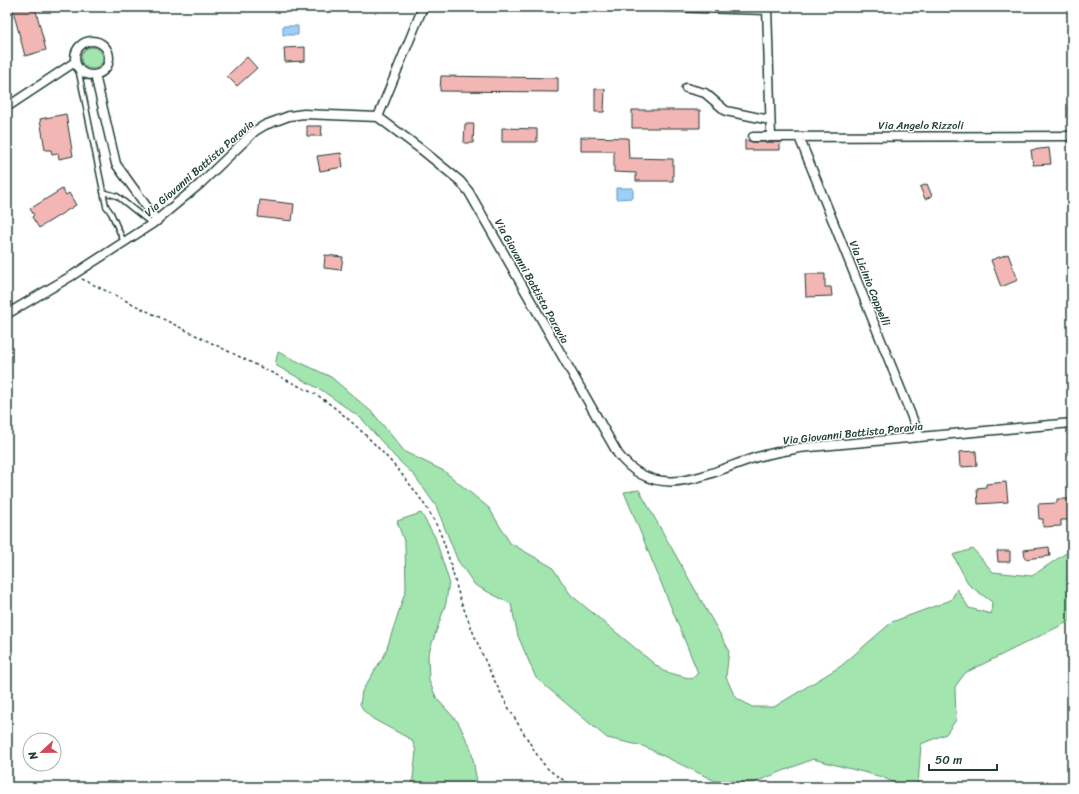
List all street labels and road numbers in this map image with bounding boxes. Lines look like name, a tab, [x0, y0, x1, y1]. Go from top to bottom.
street label: Via Giovanni Battista Paravia	[140, 115, 259, 222]
street label: Via Angelo Rizzoli	[878, 116, 965, 135]
street label: Via Giovanni Battista Paravia	[489, 215, 574, 348]
street label: Via Licinio Cappelli	[844, 238, 896, 330]
street label: Via Giovanni Battista Paravia	[782, 417, 924, 450]

